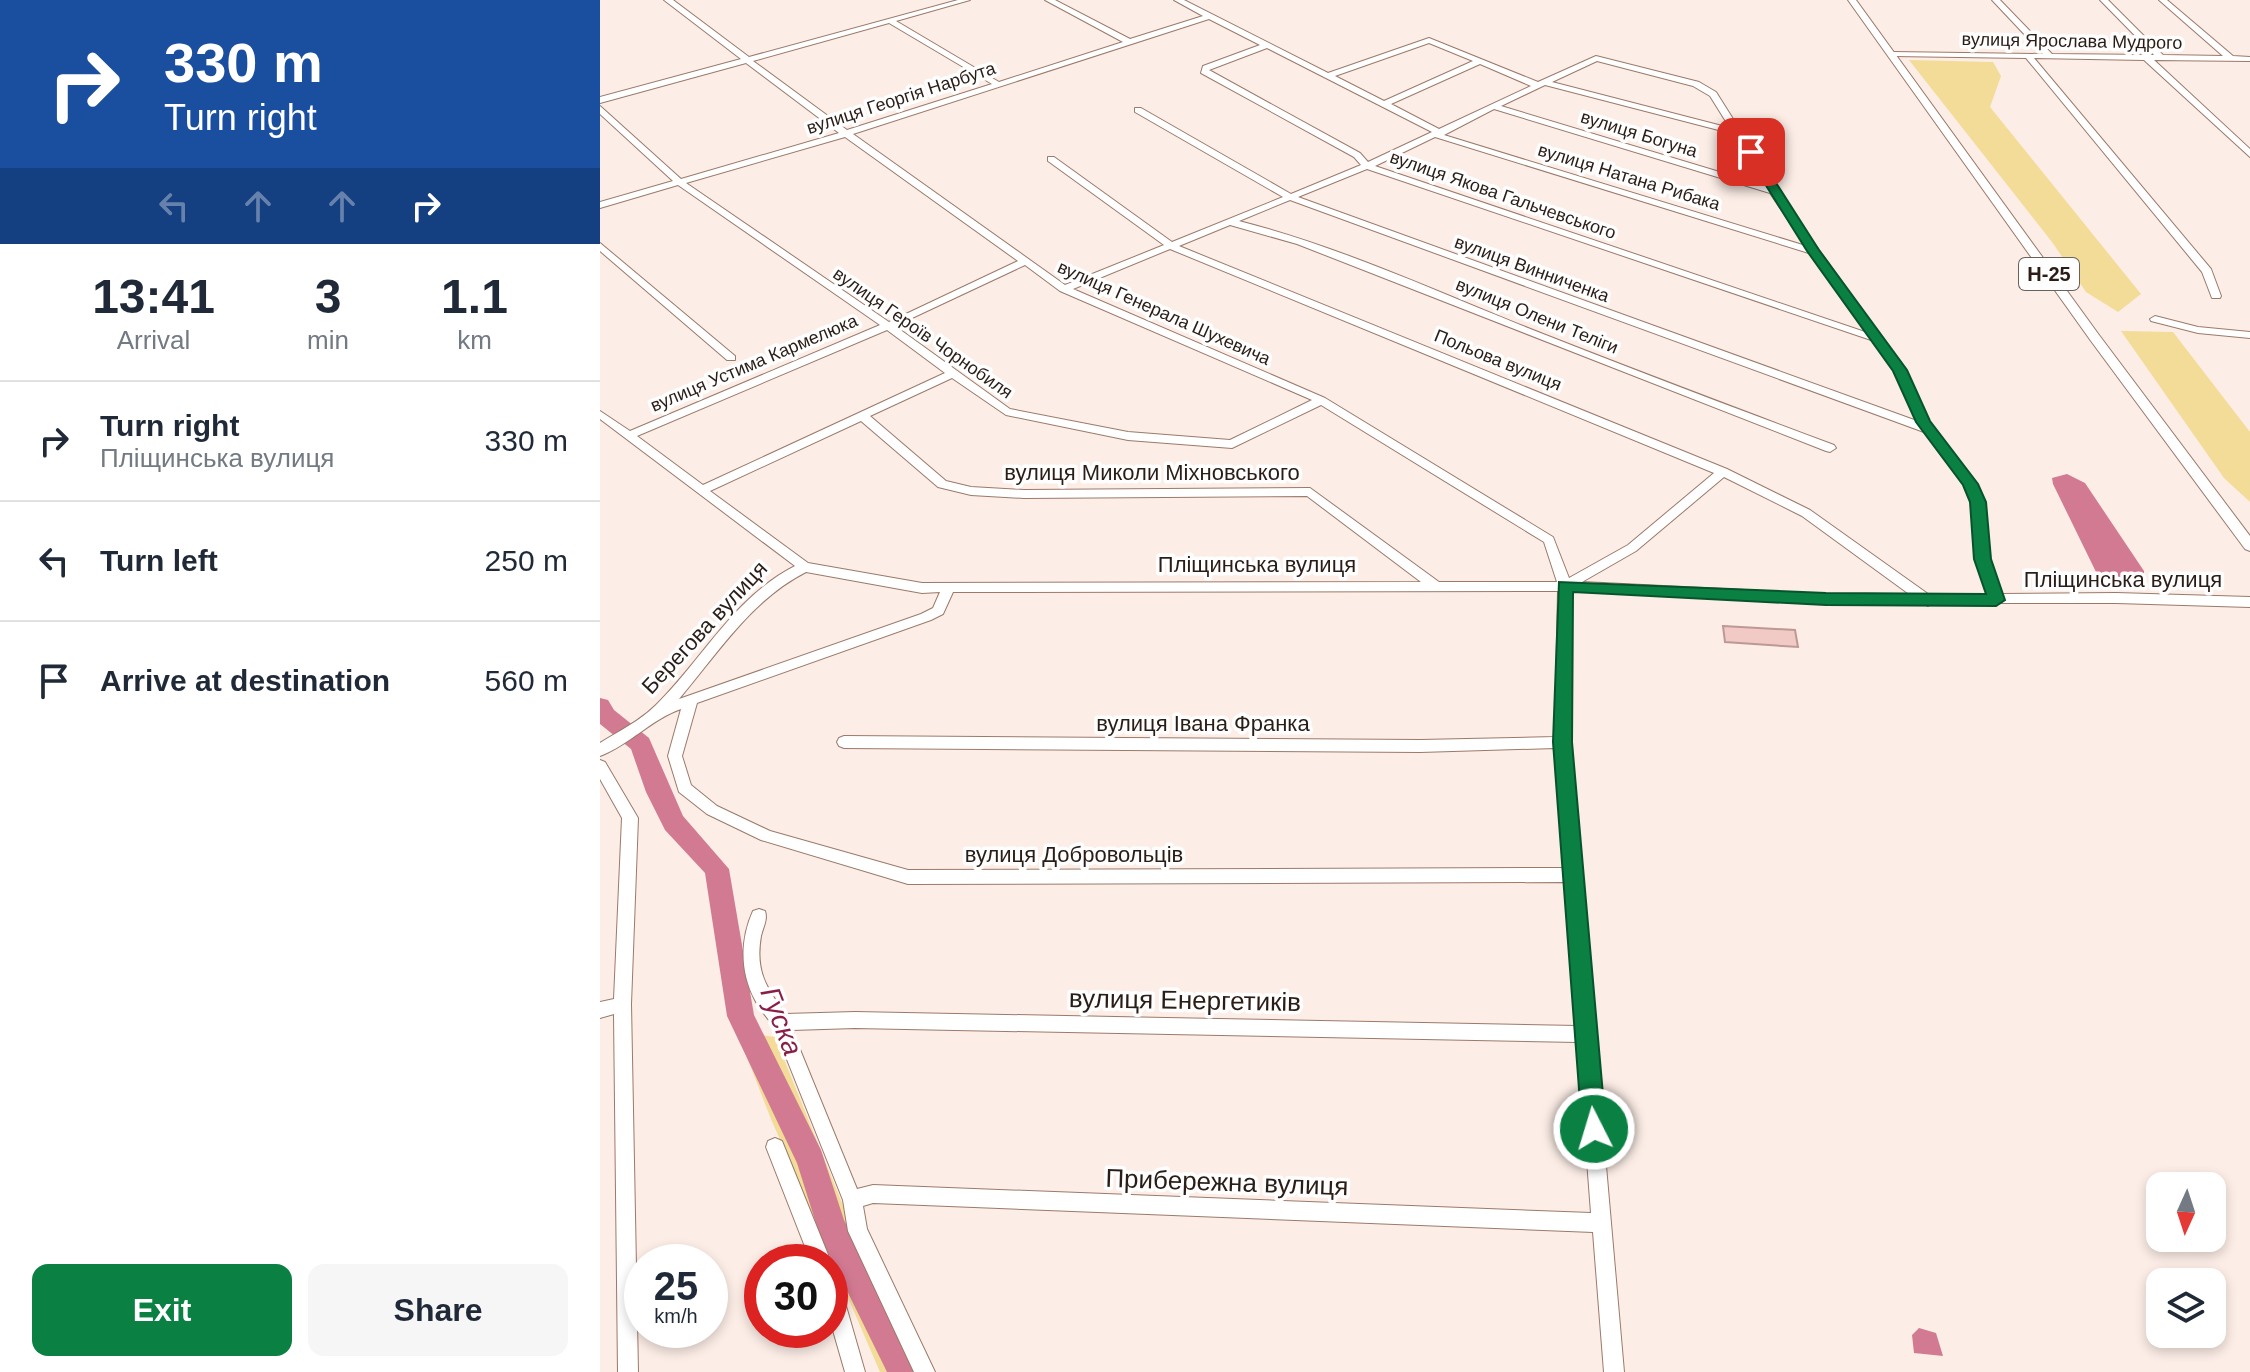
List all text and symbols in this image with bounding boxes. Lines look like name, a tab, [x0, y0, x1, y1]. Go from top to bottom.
street label: вулиця Ярослава Мудрого	[1962, 29, 2182, 53]
text: 330 m	[164, 31, 323, 94]
icon: right	[32, 32, 136, 136]
street label: вулиця Георгія Нарбута	[804, 58, 999, 138]
text: Turn right	[164, 97, 317, 138]
street label: вулиця Богуна	[1578, 107, 1701, 161]
pin	[1717, 118, 1785, 186]
icon: arrive	[1729, 130, 1773, 174]
street label: вулиця Натана Рибака	[1536, 140, 1723, 215]
street label: вулиця Якова Гальчевського	[1387, 147, 1619, 243]
icon: left	[152, 184, 196, 228]
icon: ahead	[236, 184, 280, 228]
icon: ahead	[320, 184, 364, 228]
icon: right	[404, 184, 448, 228]
street label: вулиця Винниченка	[1452, 232, 1613, 307]
street label: вулиця Генерала Шухевича	[1055, 257, 1274, 369]
road number: Н-25	[2019, 258, 2079, 290]
street label: вулиця Героїв Чорнобиля	[830, 263, 1016, 403]
text: 13:41	[92, 270, 215, 323]
text: 3	[315, 270, 341, 323]
text: 1.1	[441, 270, 508, 323]
street label: вулиця Олени Теліги	[1453, 274, 1621, 358]
street label: вулиця Устима Кармелюка	[648, 310, 861, 416]
text: Arrival	[117, 325, 190, 355]
text: min	[307, 325, 349, 355]
text: km	[457, 325, 492, 355]
street label: Польова вулиця	[1432, 325, 1564, 395]
text: Turn right	[100, 409, 239, 442]
icon: right	[32, 419, 76, 463]
text: 330 m	[485, 424, 568, 457]
text: Пліщинська вулиця	[100, 443, 334, 473]
street label: вулиця Миколи Міхновського	[1004, 460, 1300, 485]
icon: left	[32, 539, 76, 583]
text: Turn left	[100, 544, 218, 577]
text: 250 m	[485, 544, 568, 577]
street label: Пліщинська вулиця	[1158, 552, 1356, 577]
street label: Берегова вулиця	[637, 556, 772, 699]
street label: Пліщинська вулиця	[2024, 567, 2222, 592]
icon: arrive	[32, 659, 76, 703]
text: Arrive at destination	[100, 664, 390, 697]
text: 560 m	[485, 664, 568, 697]
street label: вулиця Івана Франка	[1096, 711, 1310, 736]
street label: вулиця Добровольців	[965, 842, 1183, 867]
water label: Гуска	[754, 983, 809, 1060]
street label: вулиця Енергетиків	[1069, 983, 1301, 1017]
position arrow	[1552, 1087, 1636, 1171]
street label: Прибережна вулиця	[1105, 1163, 1349, 1201]
north arrow	[2146, 1172, 2226, 1252]
map controls	[2146, 1172, 2226, 1348]
speed limit sign: 30	[744, 1244, 848, 1348]
button: Exit	[32, 1264, 292, 1356]
button: Share	[308, 1264, 568, 1356]
text: 25	[654, 1264, 698, 1308]
button: layers	[2146, 1268, 2226, 1348]
text: km/h	[654, 1305, 698, 1327]

